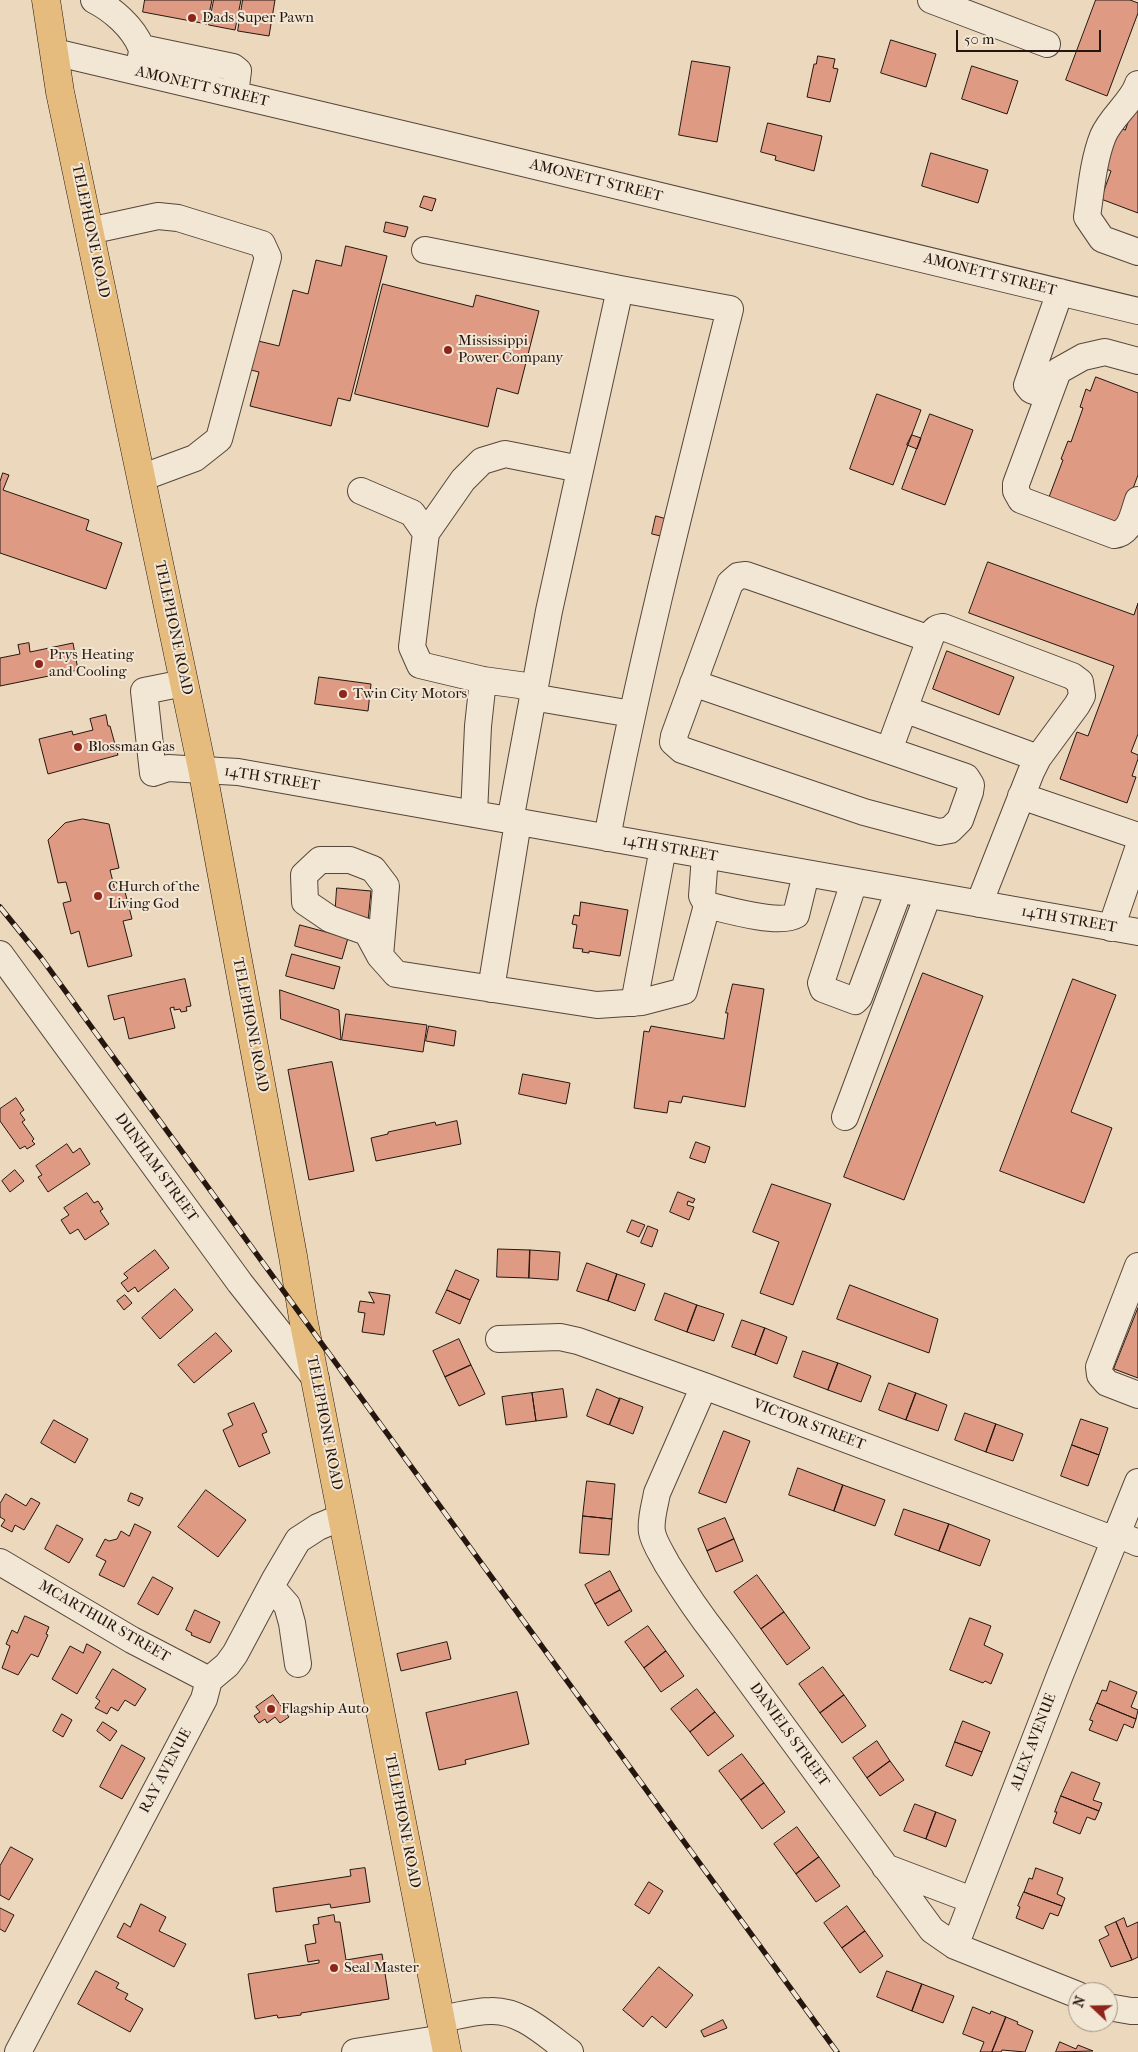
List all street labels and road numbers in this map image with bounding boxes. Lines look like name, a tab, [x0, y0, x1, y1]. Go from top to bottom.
street label: AMONETT STREET	[134, 63, 270, 111]
street label: AMONETT STREET	[528, 156, 664, 206]
street label: TELEPHONE ROAD	[67, 162, 113, 300]
street label: AMONETT STREET	[922, 250, 1058, 300]
street label: TELEPHONE ROAD	[150, 559, 196, 697]
street label: 14TH STREET	[223, 763, 321, 795]
street label: 14TH STREET	[621, 832, 719, 866]
street label: 14TH STREET	[1020, 903, 1118, 937]
street label: TELEPHONE ROAD	[228, 956, 272, 1094]
street label: DUNHAM STREET	[111, 1110, 201, 1226]
street label: TELEPHONE ROAD	[302, 1354, 346, 1492]
street label: VICTOR STREET	[750, 1395, 868, 1455]
street label: MCARTHUR STREET	[35, 1577, 173, 1667]
street label: DANIELS STREET	[745, 1679, 833, 1791]
street label: ALEX AVENUE	[1007, 1691, 1061, 1793]
street label: RAY AVENUE	[136, 1726, 196, 1816]
street label: TELEPHONE ROAD	[380, 1752, 424, 1890]

